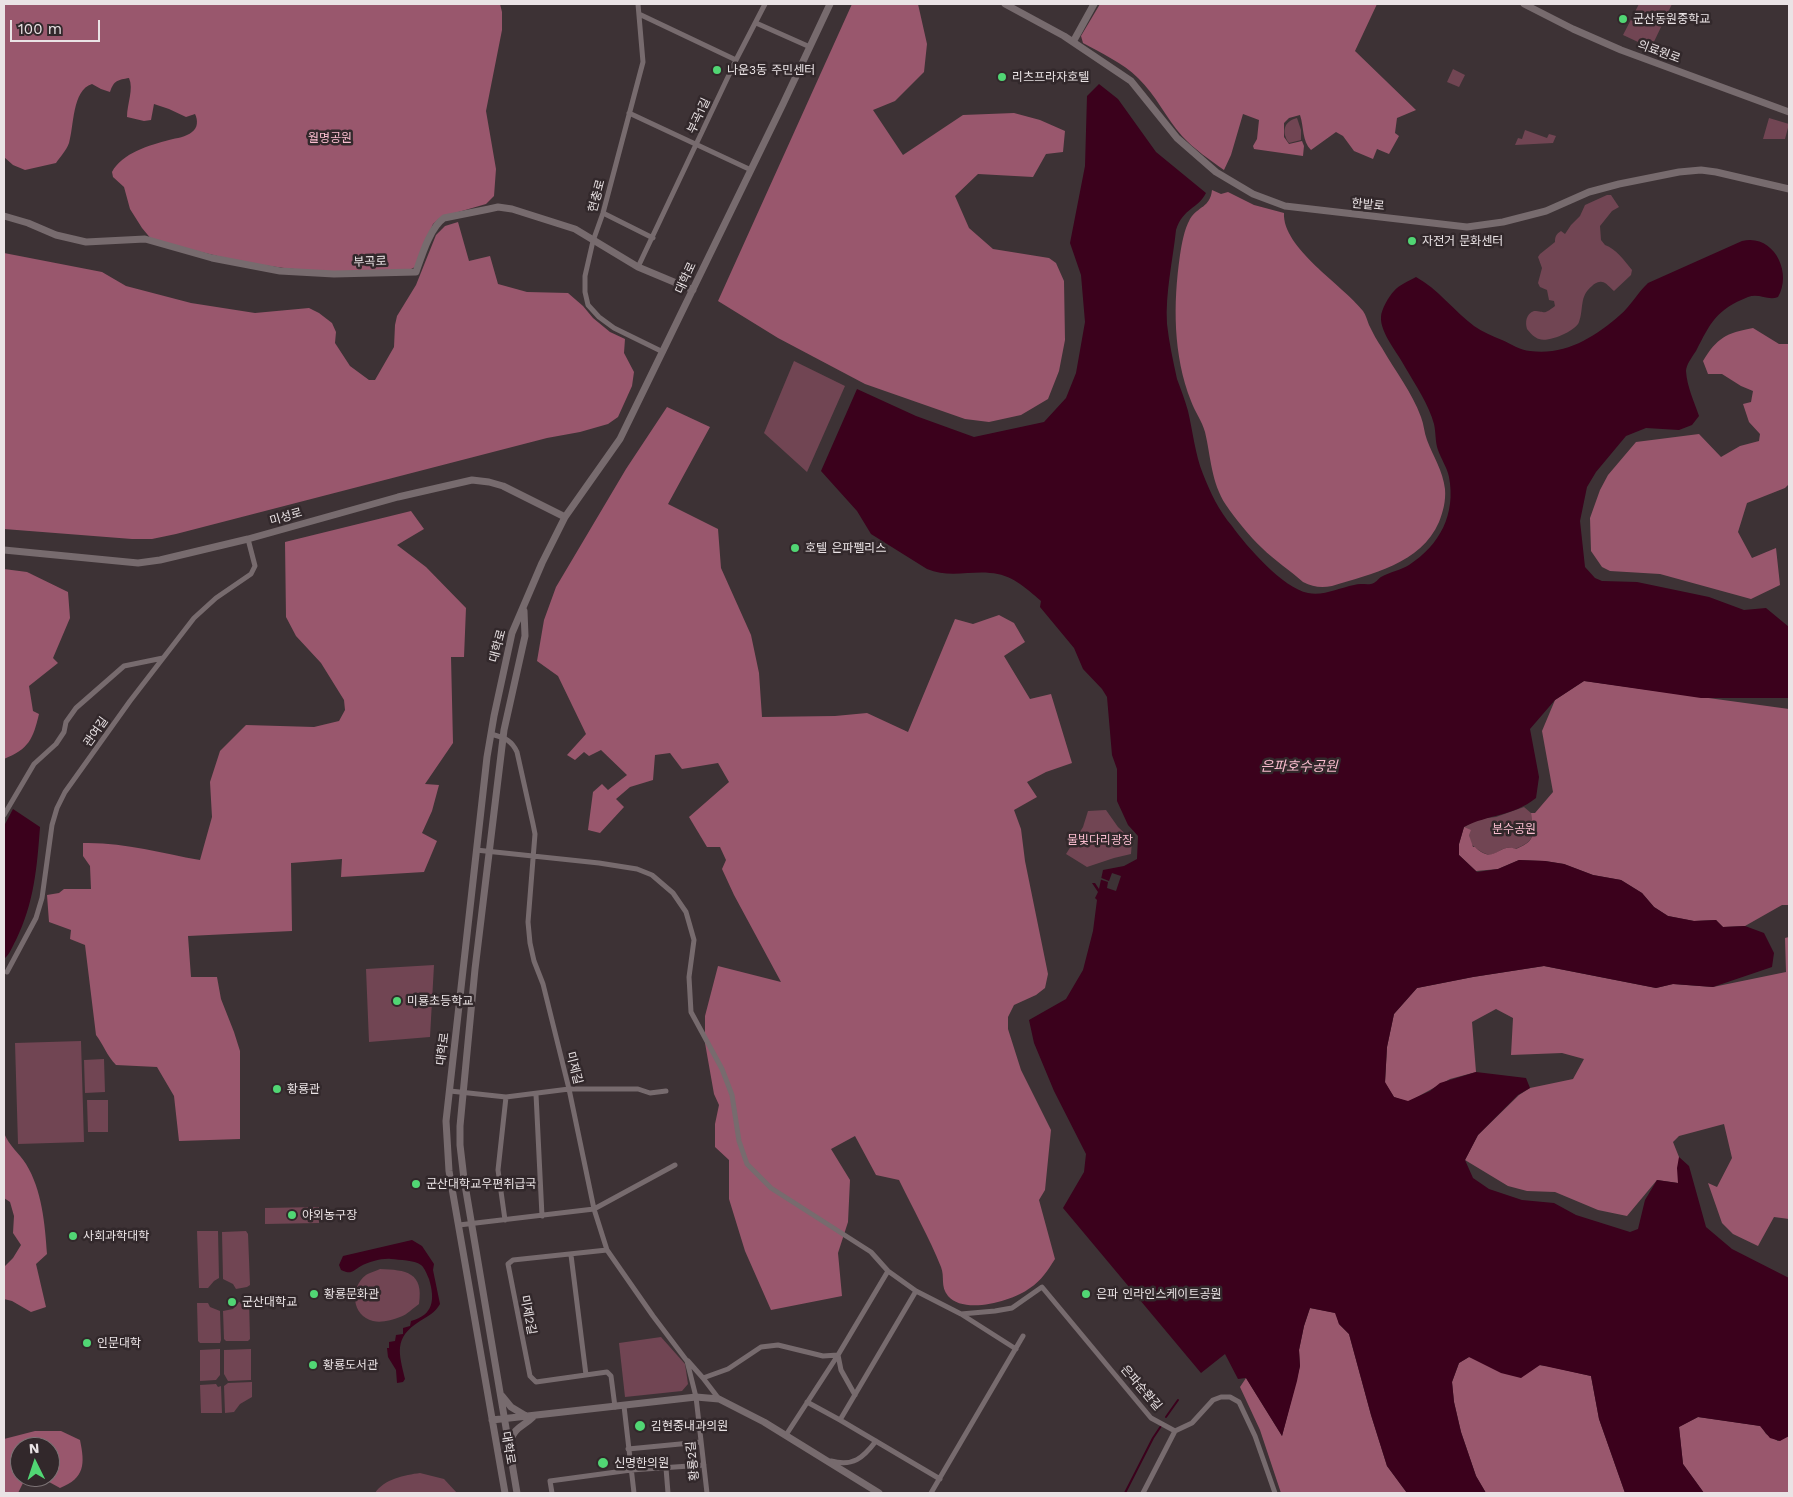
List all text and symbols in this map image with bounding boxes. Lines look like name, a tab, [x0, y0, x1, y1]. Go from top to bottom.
scale bar	[12, 10, 102, 42]
place label: 군산동원중학교	[1633, 12, 1710, 26]
marker: 군산동원중학교	[1617, 13, 1629, 25]
text: 100 m	[18, 20, 62, 38]
street label: 의료원로	[1636, 38, 1682, 66]
place label: 나운3동 주민센터	[727, 63, 815, 77]
marker: 나운3동 주민센터	[711, 64, 723, 76]
place label: 리츠프라자호텔	[1012, 70, 1089, 84]
marker: 리츠프라자호텔	[996, 71, 1008, 83]
street label: 부곡1길	[684, 96, 714, 136]
park label: 월명공원	[308, 131, 352, 145]
street label: 현충로	[586, 178, 608, 214]
street label: 한밭로	[1351, 196, 1385, 214]
place label: 자전거 문화센터	[1422, 234, 1503, 248]
marker: 자전거 문화센터	[1406, 235, 1418, 247]
street label: 부곡로	[353, 254, 387, 270]
street label: 대학로	[672, 260, 700, 296]
street label: 미성로	[268, 506, 304, 528]
place label: 호텔 은파펠리스	[805, 541, 886, 555]
marker: 호텔 은파펠리스	[789, 542, 801, 554]
street label: 대학로	[487, 628, 509, 664]
street label: 관여길	[81, 714, 111, 750]
water label: 은파호수공원	[1260, 759, 1338, 775]
park label: 분수공원	[1492, 822, 1536, 836]
park label: 물빛다리광장	[1067, 833, 1133, 847]
place label: 미룡초등학교	[407, 994, 473, 1008]
marker: 미룡초등학교	[391, 995, 403, 1007]
street label: 대학로	[434, 1032, 452, 1066]
street label: 미제길	[563, 1050, 585, 1086]
place label: 황룡관	[287, 1082, 320, 1096]
marker: 황룡관	[271, 1083, 283, 1095]
place label: 군산대학교우편취급국	[426, 1177, 536, 1191]
marker: 군산대학교우편취급국	[410, 1178, 422, 1190]
place label: 야외농구장	[302, 1208, 357, 1222]
marker: 야외농구장	[286, 1209, 298, 1221]
place label: 사회과학대학	[83, 1229, 149, 1243]
marker: 사회과학대학	[67, 1230, 79, 1242]
place label: 황룡문화관	[324, 1287, 379, 1301]
place label: 은파 인라인스케이트공원	[1096, 1287, 1222, 1301]
marker: 황룡문화관	[308, 1288, 320, 1300]
marker: 은파 인라인스케이트공원	[1080, 1288, 1092, 1300]
street label: 미제2길	[517, 1294, 539, 1336]
place label: 군산대학교	[242, 1295, 297, 1309]
marker: 군산대학교	[226, 1296, 238, 1308]
place label: 인문대학	[97, 1336, 141, 1350]
marker: 인문대학	[81, 1337, 93, 1349]
place label: 황룡도서관	[323, 1358, 378, 1372]
marker: 황룡도서관	[307, 1359, 319, 1371]
street label: 은파순환길	[1117, 1362, 1165, 1414]
marker: 김현중내과의원	[633, 1419, 647, 1433]
place label: 김현중내과의원	[651, 1419, 728, 1433]
street label: 대학로	[498, 1430, 518, 1466]
north arrow	[10, 1437, 60, 1487]
text: N	[28, 1440, 40, 1456]
street label: 황룡2길	[684, 1440, 702, 1482]
marker: 신명한의원	[596, 1456, 610, 1470]
place label: 신명한의원	[614, 1456, 669, 1470]

